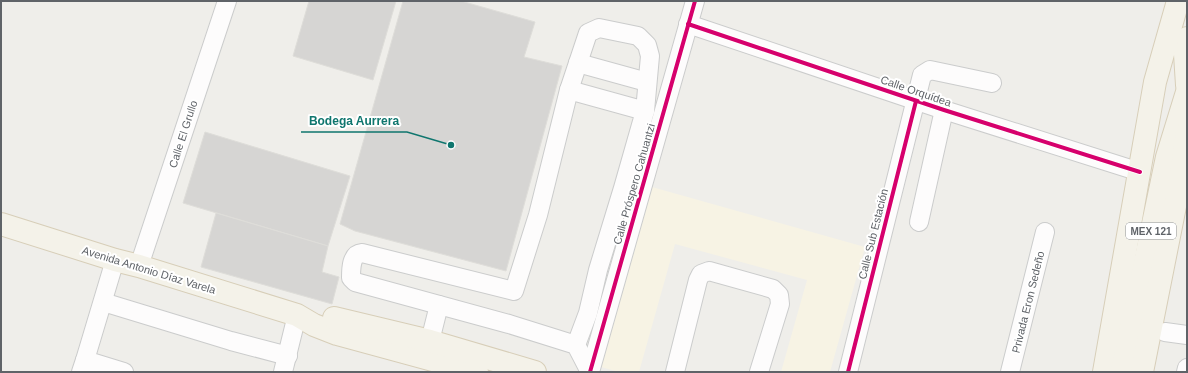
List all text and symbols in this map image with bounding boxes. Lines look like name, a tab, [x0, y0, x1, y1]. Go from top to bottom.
street label: Calle Orquídea	[879, 73, 954, 109]
street label: Calle El Grullo	[166, 99, 200, 169]
callout: Bodega Aurrera	[301, 108, 407, 132]
text: Bodega Aurrera	[309, 114, 399, 128]
street label: Calle Próspero Cahuantzi	[611, 122, 657, 246]
street label: Calle Sub Estación	[856, 187, 890, 281]
road number: MEX 121	[1126, 223, 1176, 239]
street label: Avenida Antonio Díaz Varela	[81, 244, 218, 296]
street label: Privada Eron Sedeño	[1010, 250, 1046, 354]

